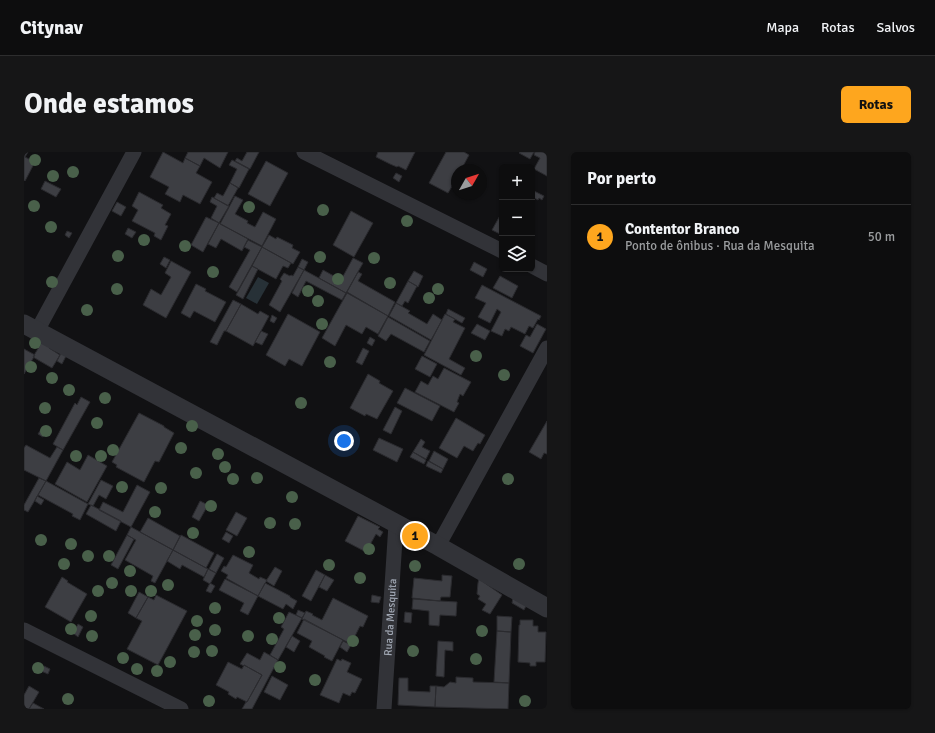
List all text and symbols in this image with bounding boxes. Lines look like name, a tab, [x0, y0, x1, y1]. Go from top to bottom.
text: Citynav	[20, 16, 83, 40]
text: Mapa	[766, 19, 799, 36]
text: Rotas	[821, 19, 855, 36]
text: Salvos	[877, 19, 915, 36]
button: Rotas	[841, 86, 911, 123]
text: Onde estamos	[24, 87, 194, 121]
north arrow	[451, 164, 487, 200]
map controls	[499, 164, 535, 272]
button: +	[499, 164, 535, 200]
text: Por perto	[587, 168, 656, 189]
button: −	[499, 200, 535, 236]
text: Contentor Branco	[625, 220, 740, 238]
text: 1	[596, 229, 604, 245]
text: 50 m	[868, 229, 895, 245]
button: layers	[499, 236, 535, 272]
text: Ponto de ônibus · Rua da Mesquita	[625, 238, 815, 254]
your location	[334, 431, 354, 451]
pin: 1	[402, 521, 428, 551]
street label: Rua da Mesquita	[381, 578, 399, 656]

